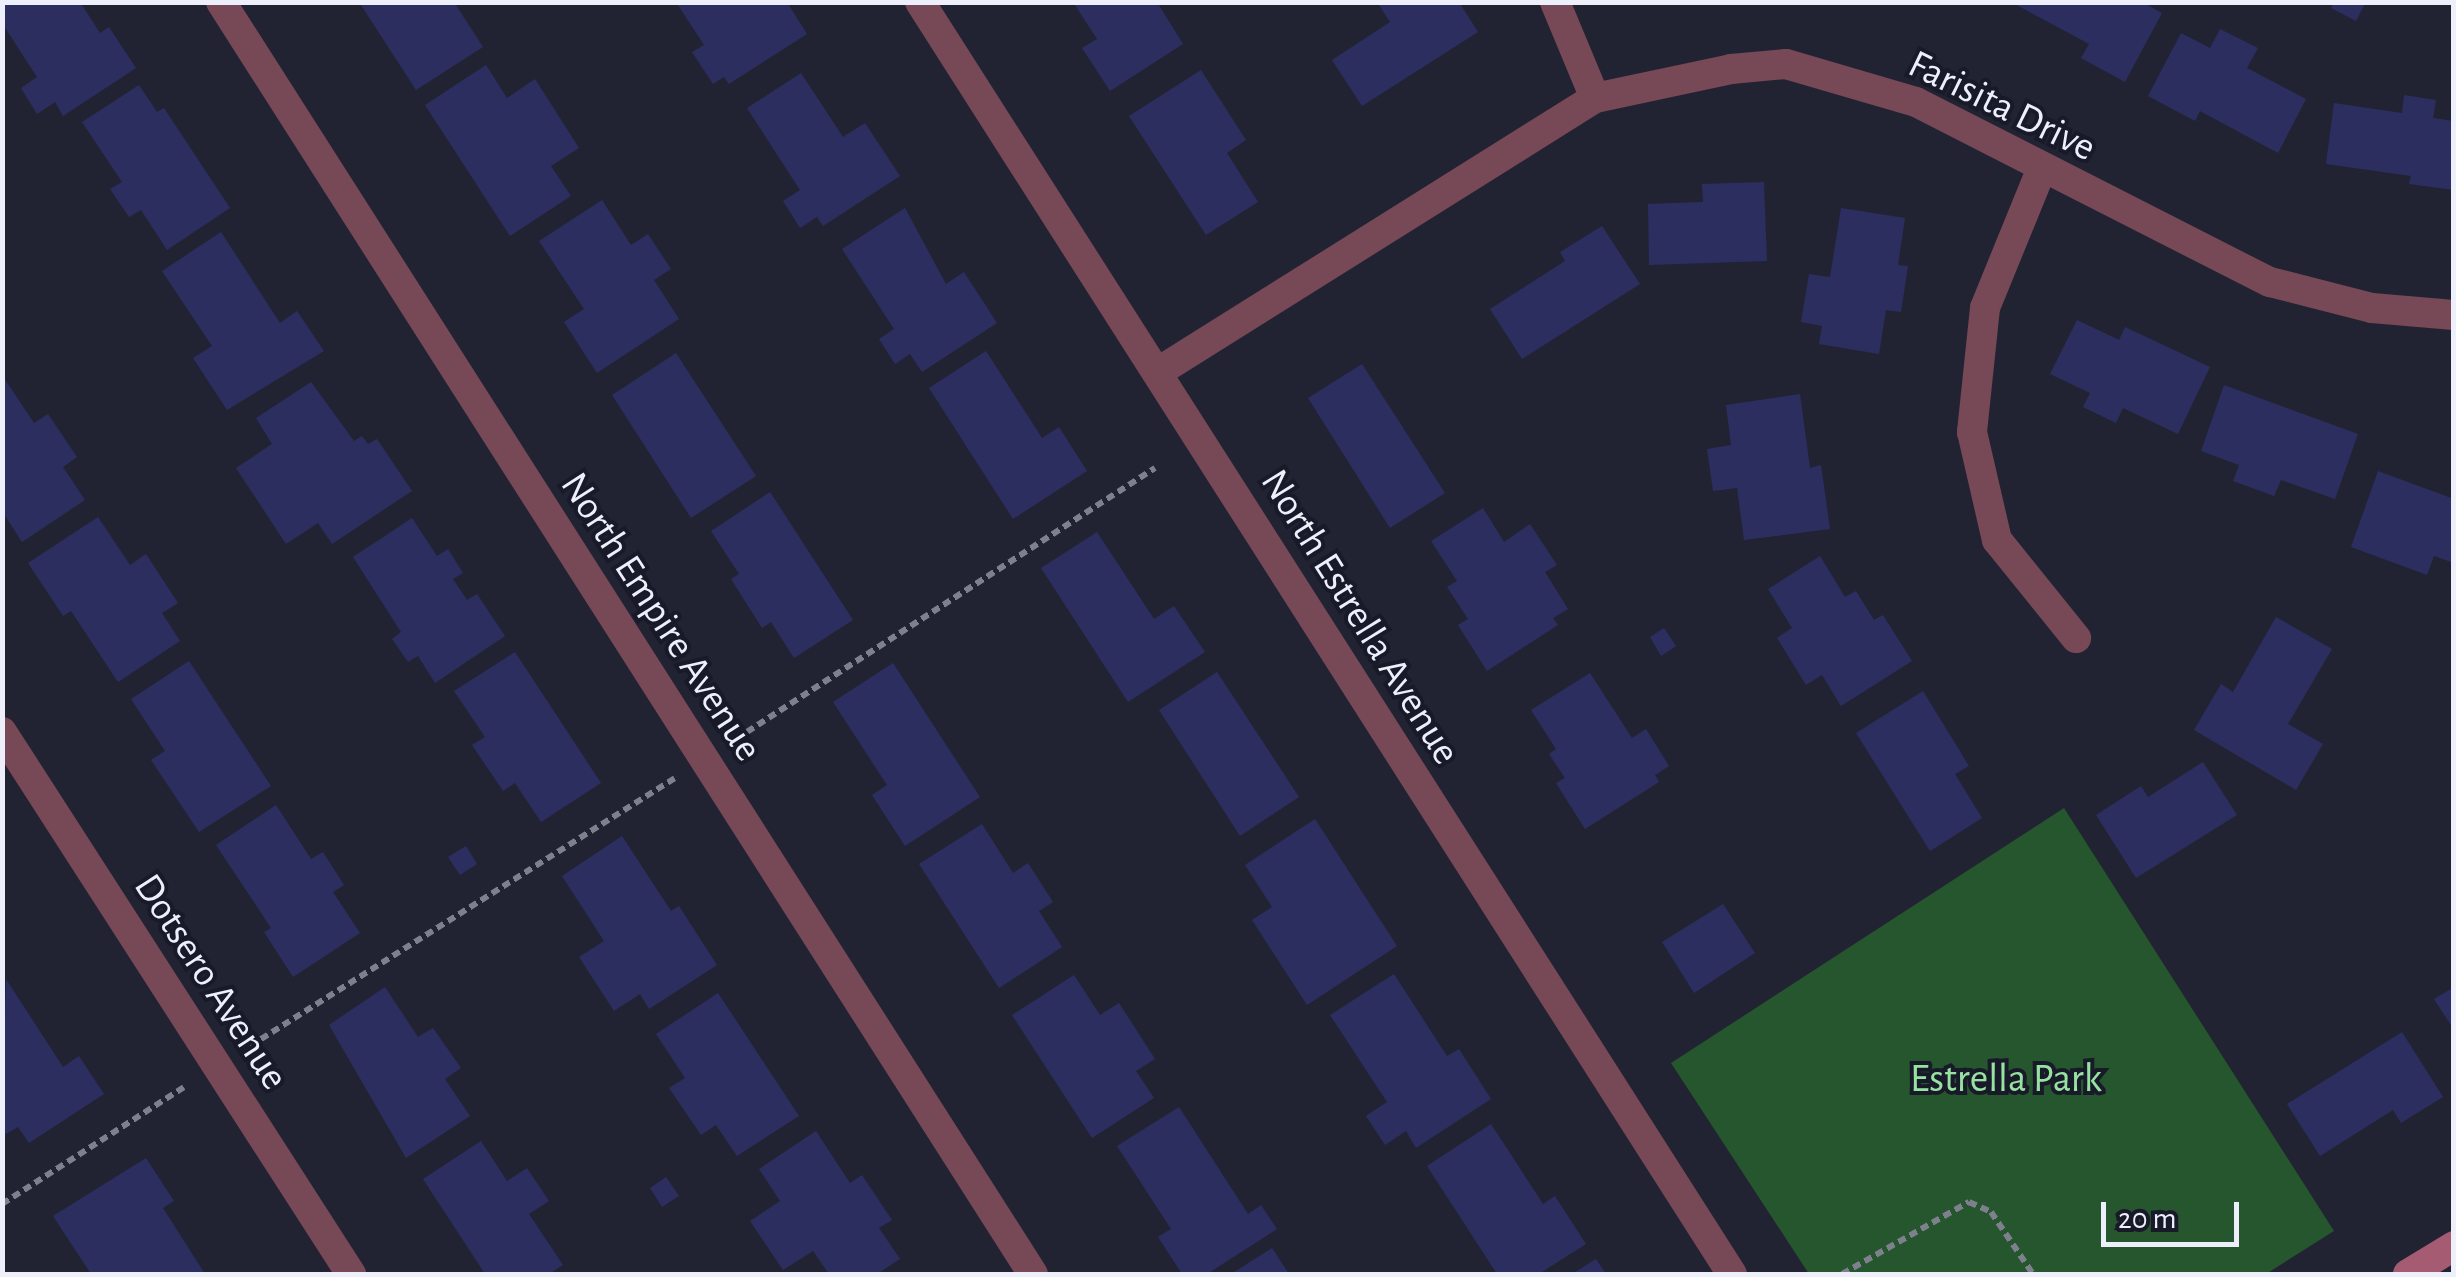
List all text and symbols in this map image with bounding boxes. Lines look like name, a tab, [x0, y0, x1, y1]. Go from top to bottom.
street label: Farisita Drive	[1901, 40, 2103, 172]
street label: North Estrella Avenue	[1250, 461, 1470, 773]
street label: North Empire Avenue	[550, 464, 772, 770]
street label: Dotsero Avenue	[124, 865, 298, 1099]
park label: Estrella Park	[1910, 1055, 2102, 1103]
scale bar	[2106, 1182, 2244, 1244]
text: 20 m	[2118, 1204, 2176, 1234]

